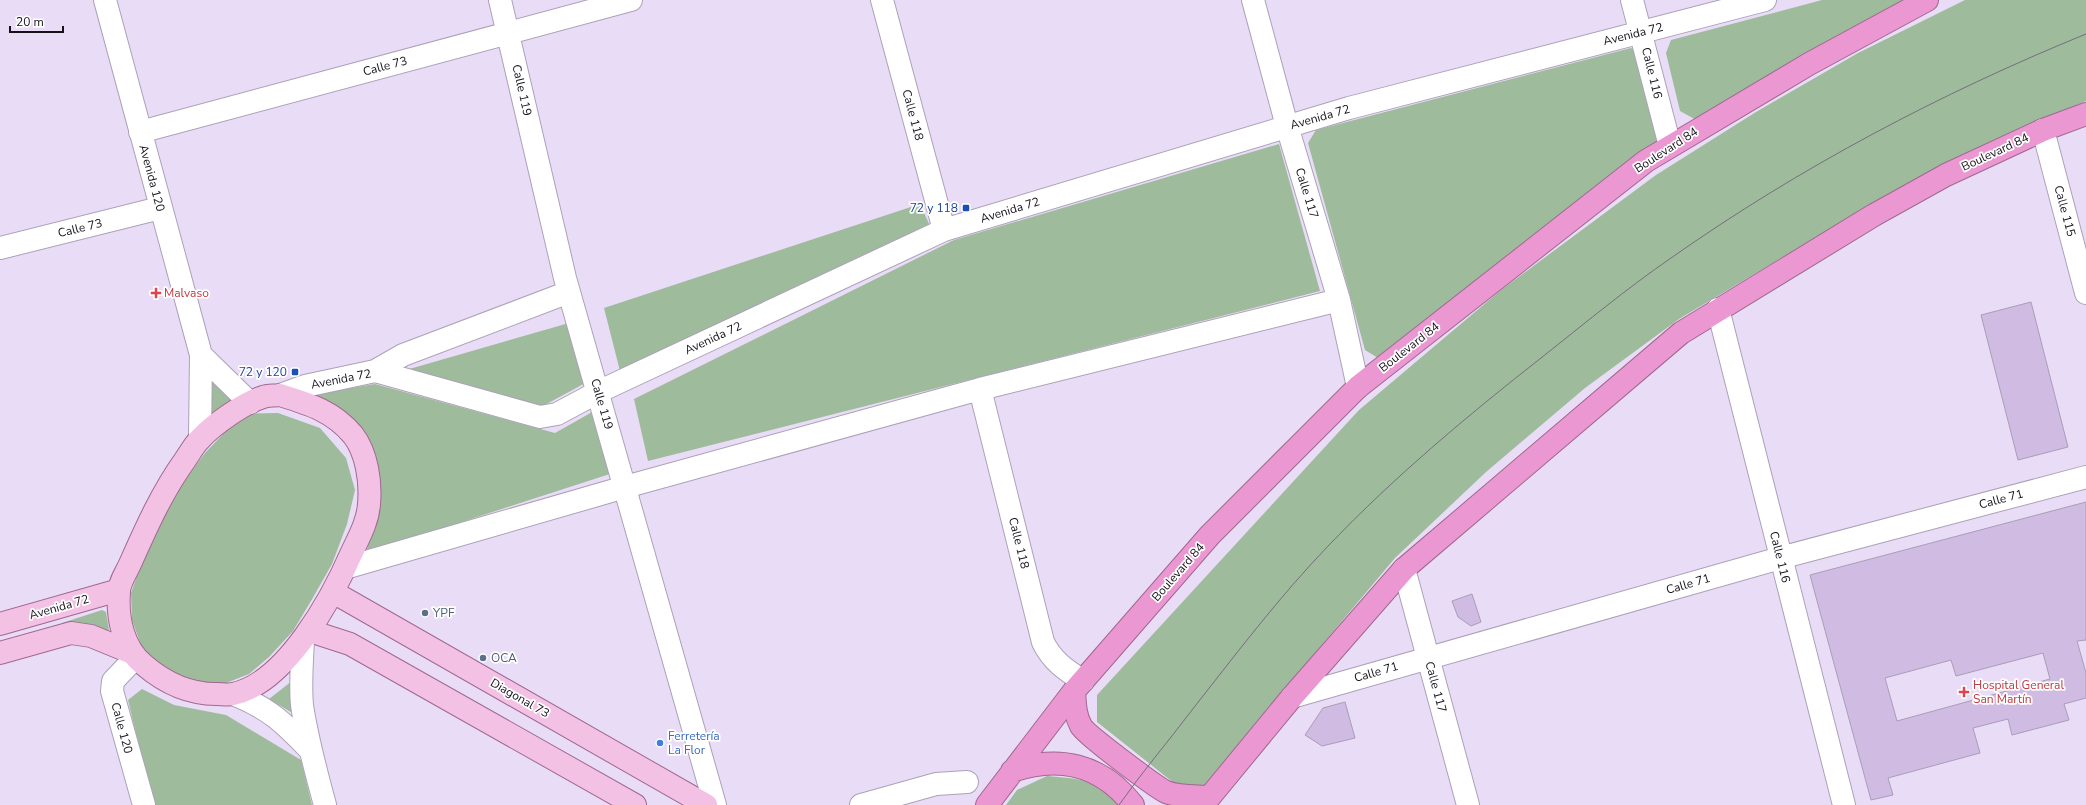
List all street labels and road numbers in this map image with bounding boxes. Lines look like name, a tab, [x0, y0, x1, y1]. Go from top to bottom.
street label: Avenida 72	[1601, 19, 1665, 49]
street label: Calle 116	[1638, 46, 1666, 100]
street label: Calle 73	[361, 52, 409, 80]
street label: Calle 119	[508, 63, 536, 117]
street label: Calle 118	[898, 88, 928, 142]
street label: Avenida 72	[1288, 101, 1352, 133]
street label: Boulevard 84	[1631, 124, 1701, 176]
street label: Boulevard 84	[1959, 129, 2031, 175]
street label: Avenida 120	[135, 143, 169, 213]
street label: Calle 117	[1292, 166, 1322, 220]
street label: Calle 115	[2050, 184, 2080, 238]
street label: Avenida 72	[978, 193, 1042, 227]
street label: Calle 73	[56, 215, 104, 241]
street label: Avenida 72	[682, 318, 744, 358]
street label: Boulevard 84	[1376, 318, 1442, 376]
street label: Avenida 72	[309, 365, 373, 393]
street label: Calle 119	[587, 377, 617, 431]
street label: Calle 71	[1977, 485, 2025, 513]
street label: Calle 118	[1005, 516, 1033, 570]
street label: Calle 116	[1766, 530, 1794, 584]
street label: Boulevard 84	[1148, 539, 1208, 605]
street label: Calle 71	[1664, 570, 1712, 598]
street label: Avenida 72	[27, 591, 91, 623]
street label: Calle 71	[1352, 658, 1400, 686]
street label: Calle 117	[1421, 660, 1451, 714]
street label: Diagonal 73	[487, 675, 553, 721]
street label: Calle 120	[107, 701, 137, 755]

